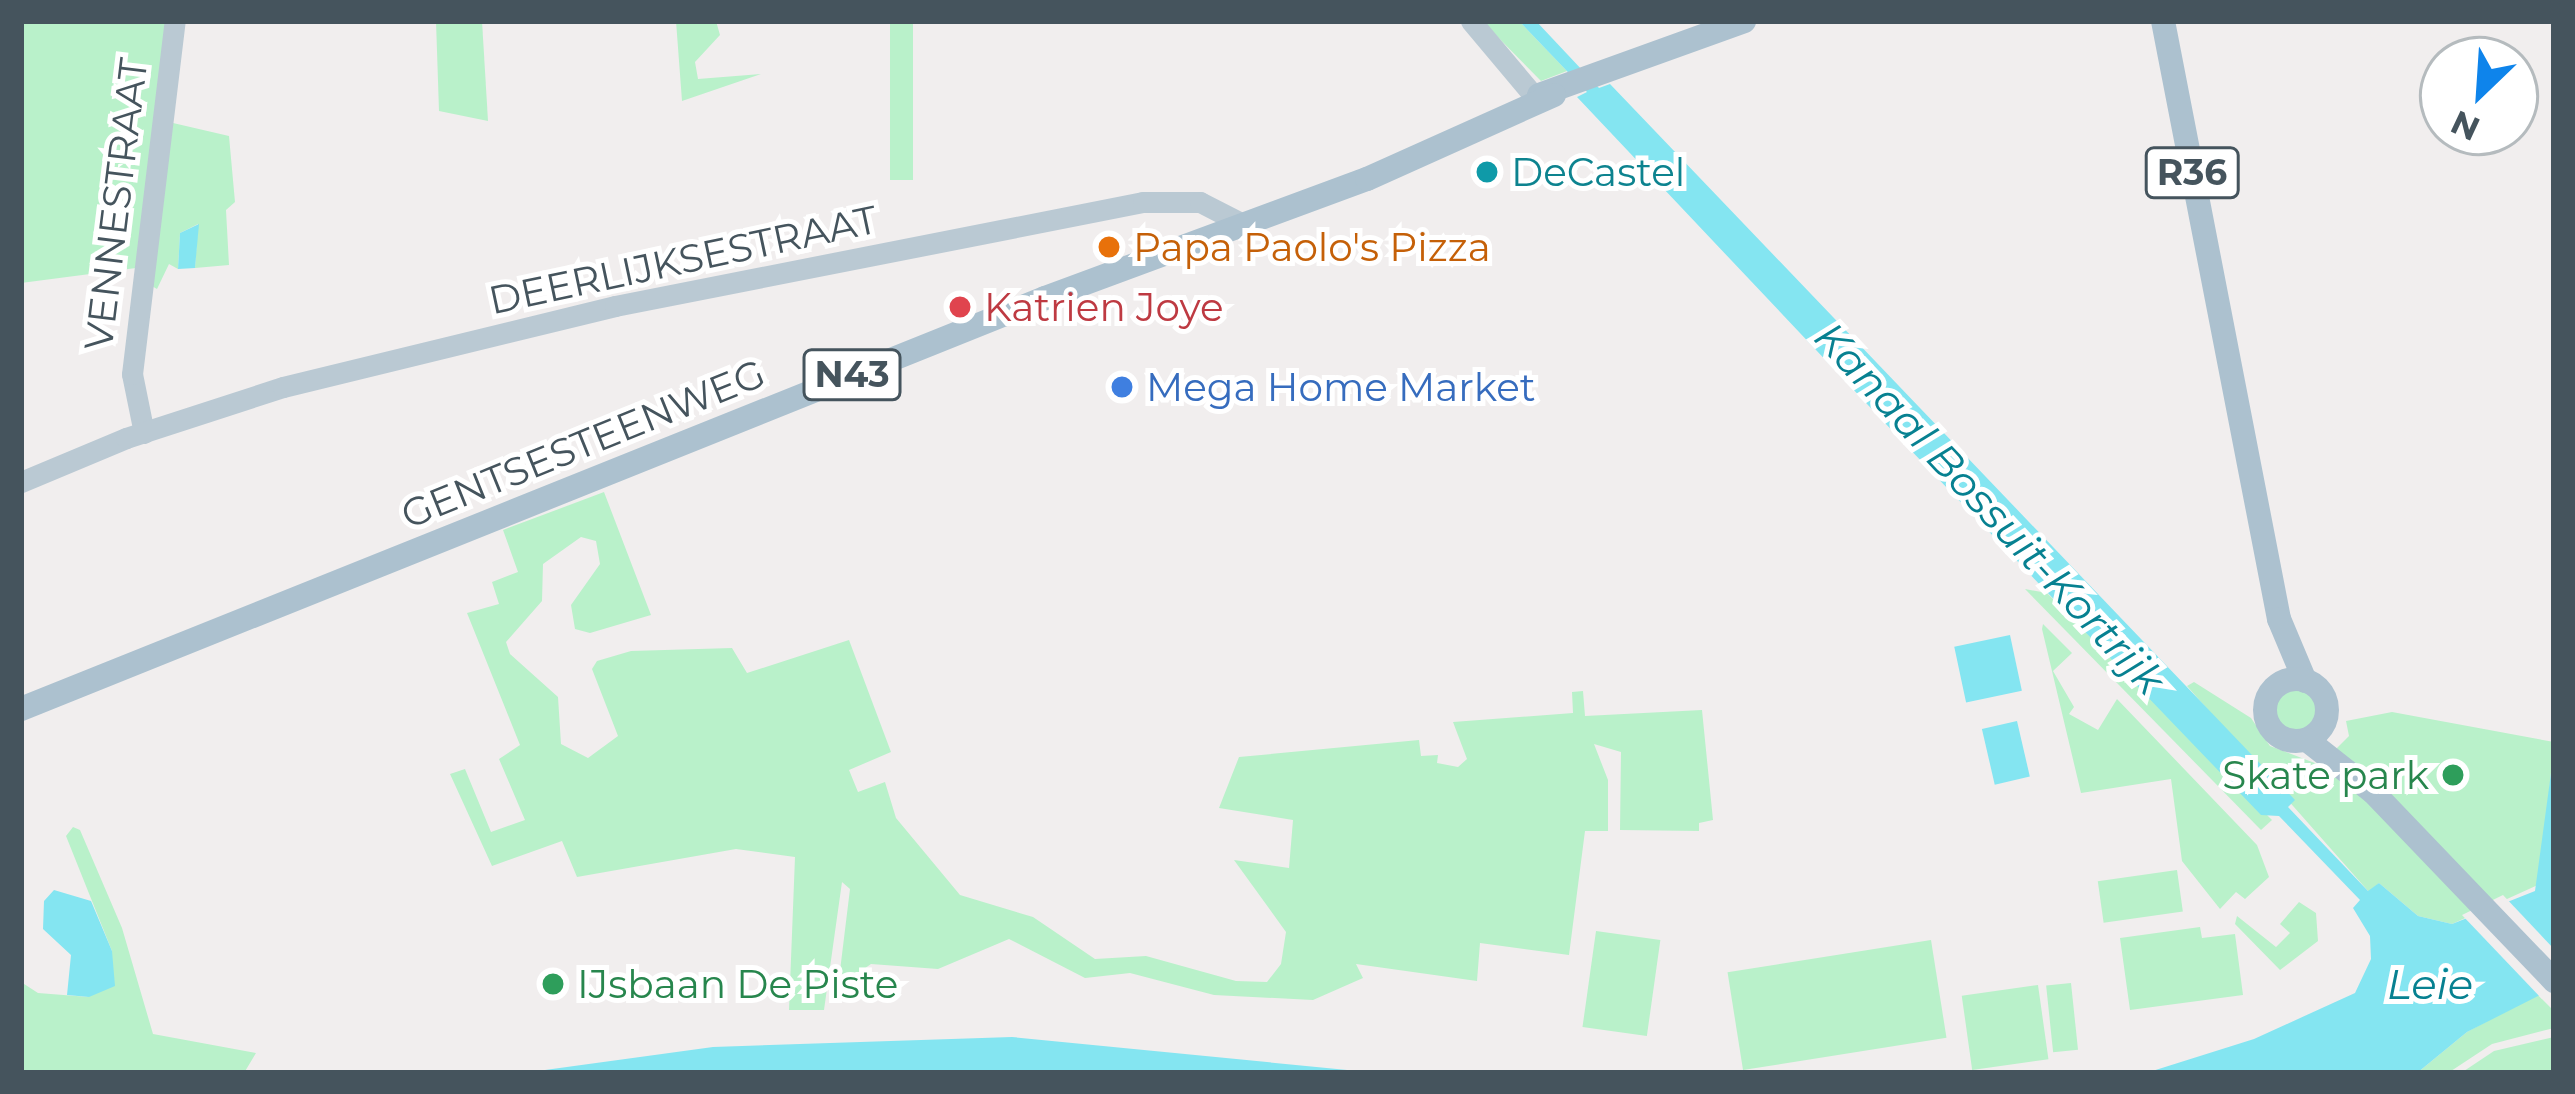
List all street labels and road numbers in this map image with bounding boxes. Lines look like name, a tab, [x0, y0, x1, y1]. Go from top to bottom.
street label: VENNESTRAAT	[75, 55, 157, 353]
road number: R36	[2144, 143, 2240, 203]
street label: DEERLIJKSESTRAAT	[485, 196, 881, 324]
road number: N43	[801, 345, 903, 405]
street label: GENTSESTEENWEG	[394, 350, 772, 538]

